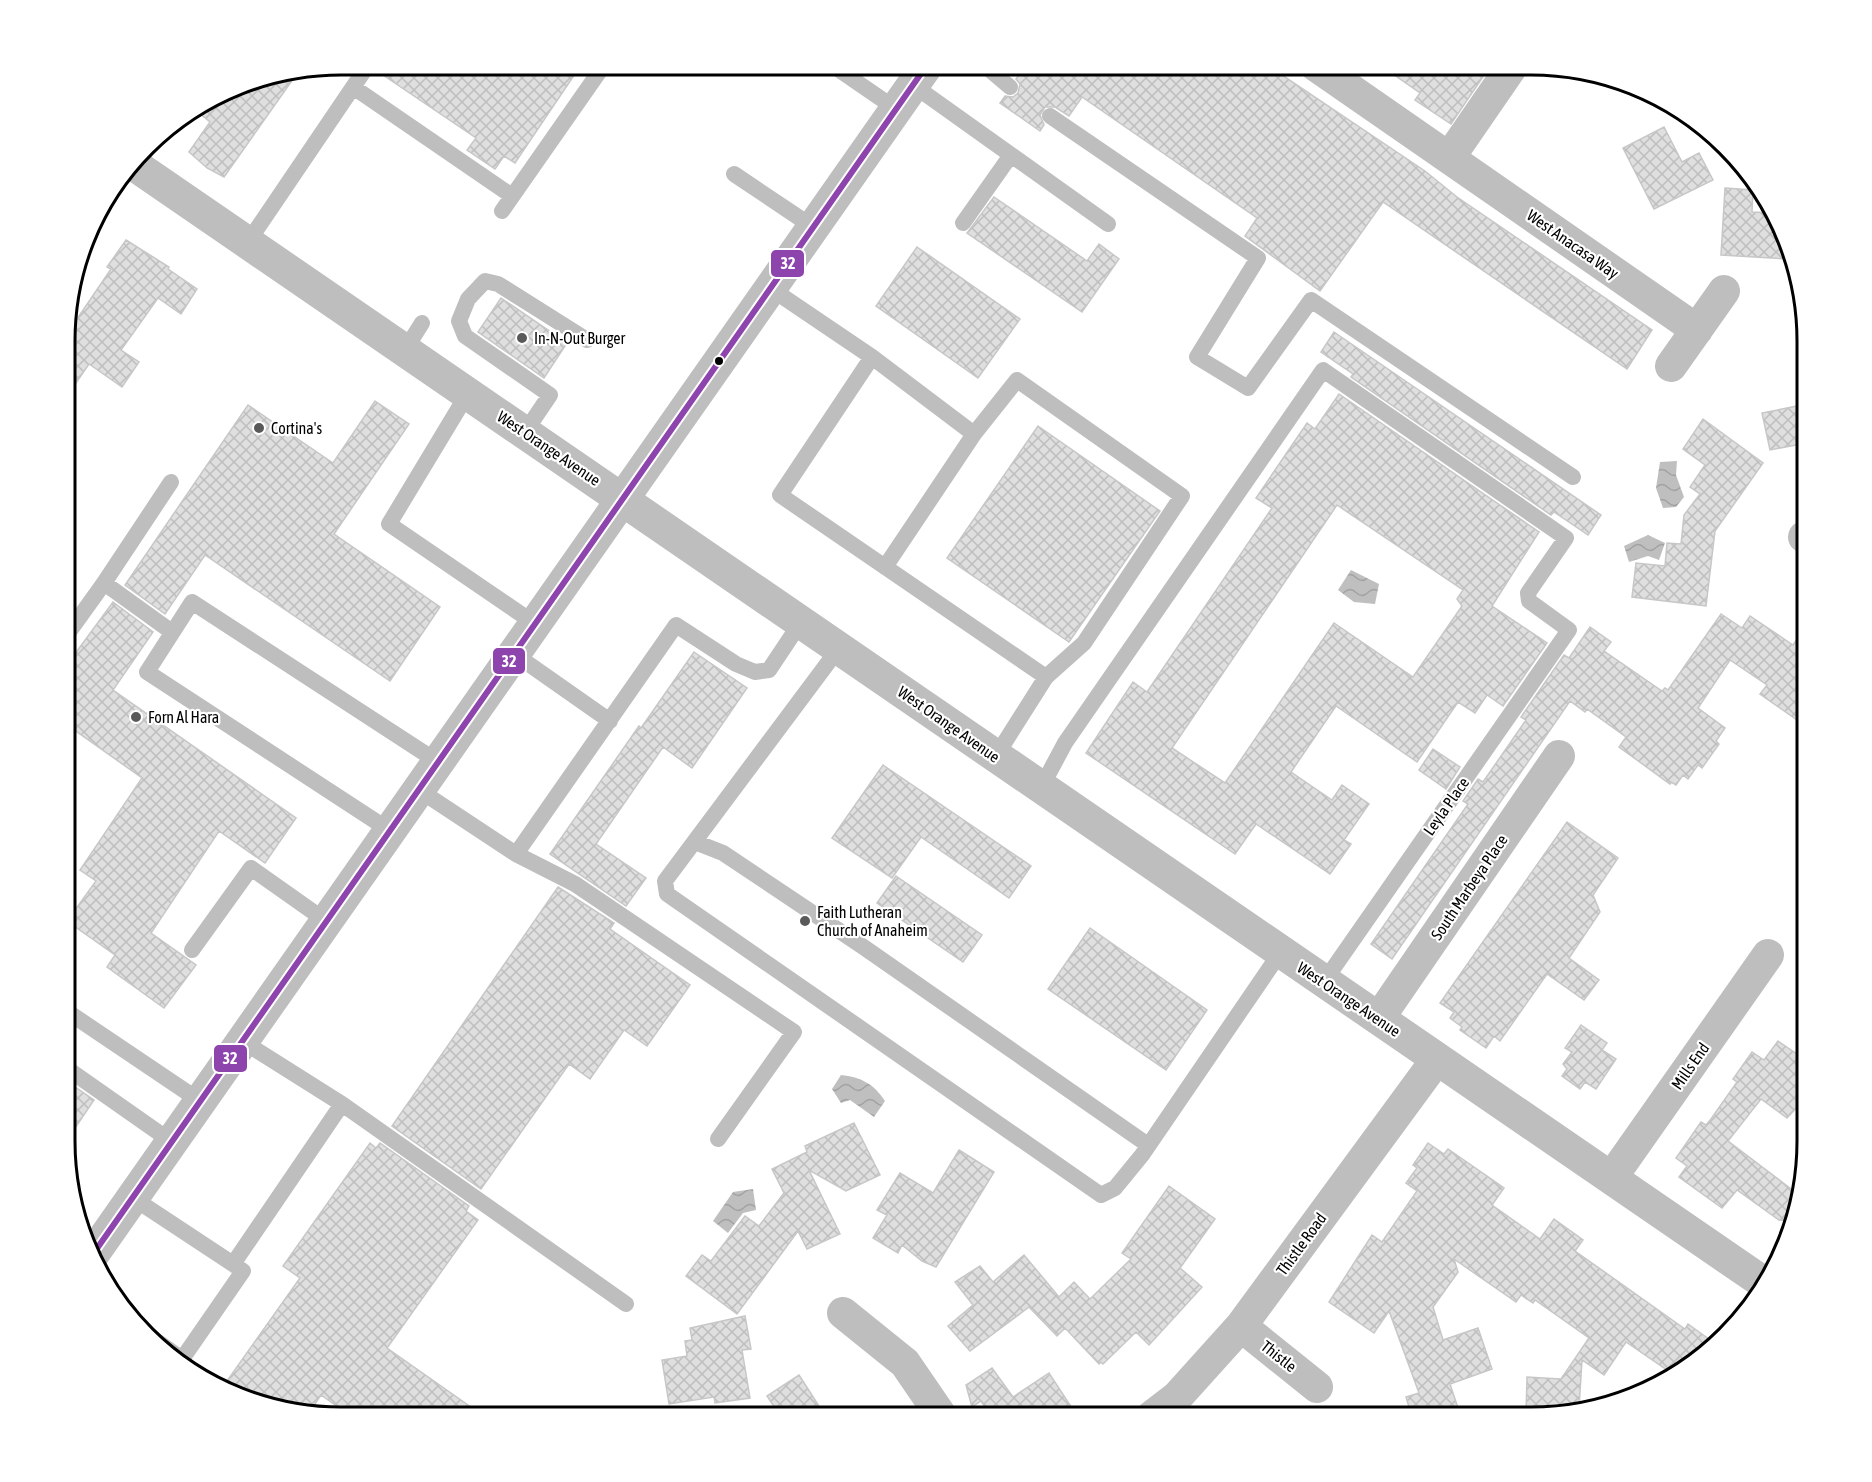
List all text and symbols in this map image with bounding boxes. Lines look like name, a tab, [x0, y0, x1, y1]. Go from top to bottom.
street label: West Anacasa Way	[1523, 206, 1623, 283]
line badge: 32	[770, 249, 805, 278]
text: 32	[780, 254, 796, 272]
place label: In-N-Out Burger	[534, 329, 626, 348]
marker: In-N-Out Burger	[515, 331, 529, 345]
unlabelled marker	[713, 355, 725, 367]
street label: West Orange Avenue	[494, 407, 604, 490]
place label: Cortina's	[271, 419, 322, 437]
marker: Cortina's	[252, 421, 266, 435]
line badge: 32	[492, 647, 526, 675]
text: 32	[501, 652, 517, 670]
street label: West Orange Avenue	[894, 682, 1003, 767]
place label: Forn Al Hara	[148, 708, 219, 726]
marker: Forn Al Hara	[129, 710, 143, 724]
street label: Leyla Place	[1420, 774, 1473, 839]
street label: South Marbeya Place	[1427, 831, 1512, 944]
place label: Faith Lutheran Church of Anaheim	[817, 903, 928, 939]
marker: Faith Lutheran Church of Anaheim	[798, 914, 812, 928]
street label: West Orange Avenue	[1294, 958, 1404, 1041]
street label: Mills End	[1667, 1039, 1713, 1093]
line badge: 32	[213, 1044, 248, 1073]
text: 32	[222, 1049, 238, 1067]
street label: Thistle Road	[1272, 1209, 1330, 1279]
street label: Thistle	[1258, 1337, 1300, 1375]

